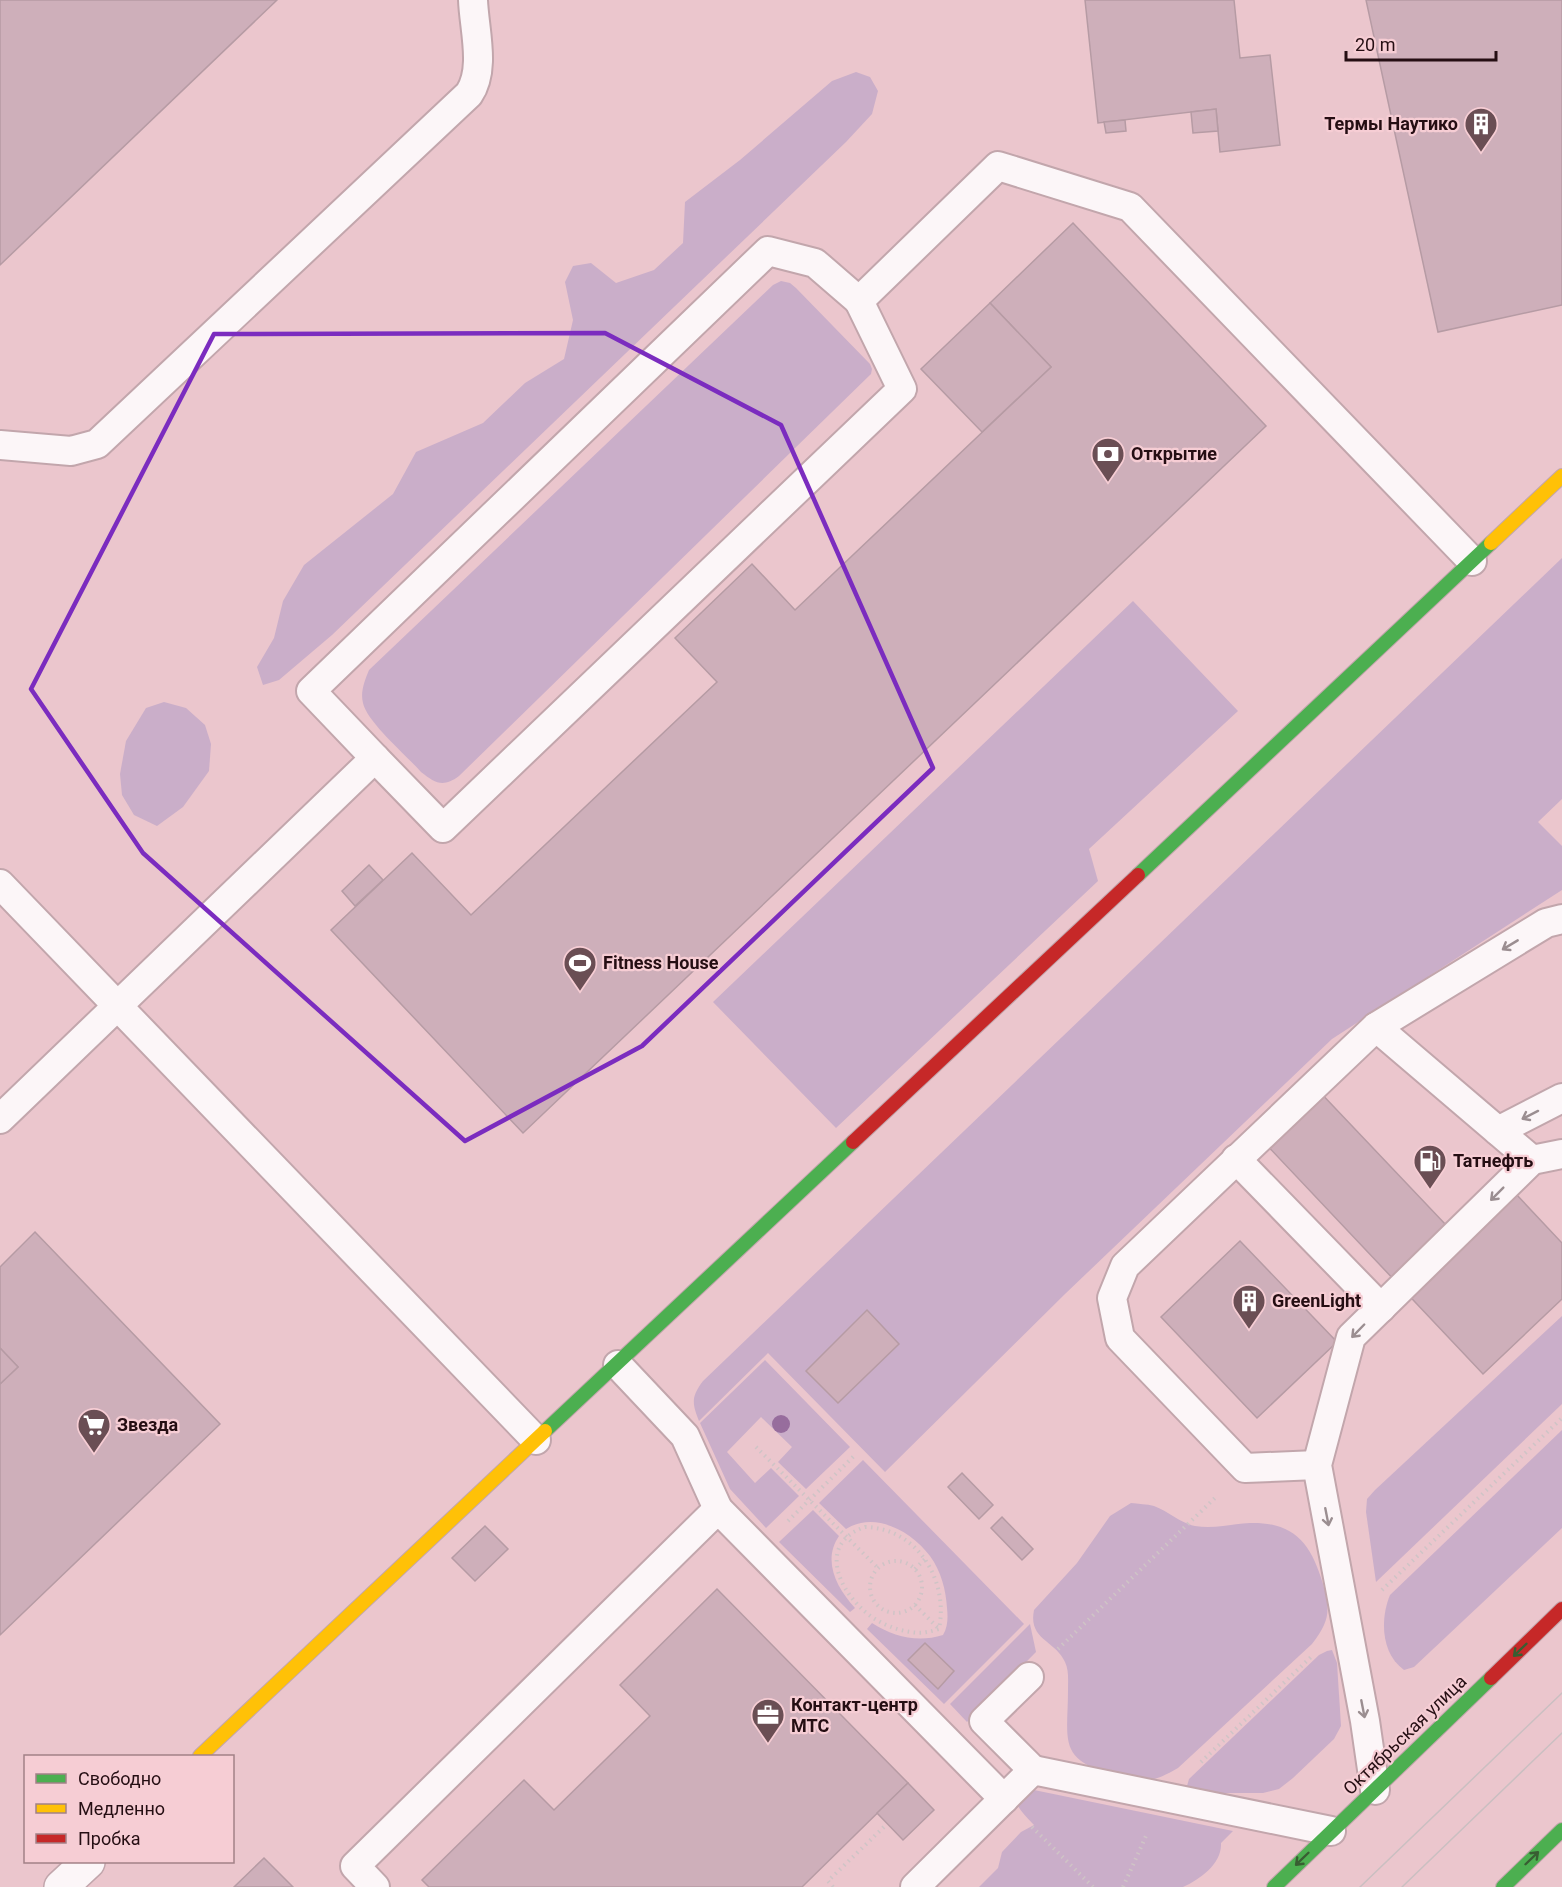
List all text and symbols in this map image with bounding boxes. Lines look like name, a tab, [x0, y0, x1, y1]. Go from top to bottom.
scale bar	[1346, 24, 1496, 62]
text: 20 m	[1355, 34, 1395, 55]
building icon: Термы Наутико	[1463, 106, 1499, 153]
place label: Термы Наутико	[1324, 113, 1458, 134]
bank icon: Открытие	[1090, 436, 1126, 483]
place label: Открытие	[1131, 443, 1217, 464]
one-way arrow	[1502, 939, 1519, 951]
sports icon: Fitness House	[562, 945, 598, 992]
place label: Fitness House	[603, 952, 719, 973]
one-way arrow	[1521, 1109, 1539, 1121]
fuel station icon: Татнефть	[1412, 1143, 1448, 1190]
place label: Татнефть	[1453, 1150, 1533, 1171]
one-way arrow	[1490, 1186, 1504, 1201]
building icon: GreenLight	[1231, 1283, 1267, 1330]
place label: GreenLight	[1272, 1290, 1361, 1311]
one-way arrow	[1351, 1323, 1366, 1338]
supermarket icon: Звезда	[76, 1407, 112, 1454]
place label: Звезда	[117, 1414, 179, 1435]
one-way arrow	[1322, 1507, 1333, 1527]
one-way arrow	[1512, 1643, 1527, 1657]
street label: Октябрьская улица	[1339, 1670, 1471, 1799]
place label: Контакт-центр МТС	[791, 1694, 918, 1736]
office icon: Контакт-центр МТС	[750, 1697, 786, 1744]
one-way arrow	[1358, 1699, 1369, 1718]
legend	[24, 1755, 234, 1863]
text: Свободно	[78, 1768, 161, 1789]
text: Медленно	[78, 1798, 165, 1819]
text: Пробка	[78, 1828, 141, 1849]
one-way arrow	[1525, 1851, 1540, 1866]
one-way arrow	[1295, 1852, 1310, 1867]

